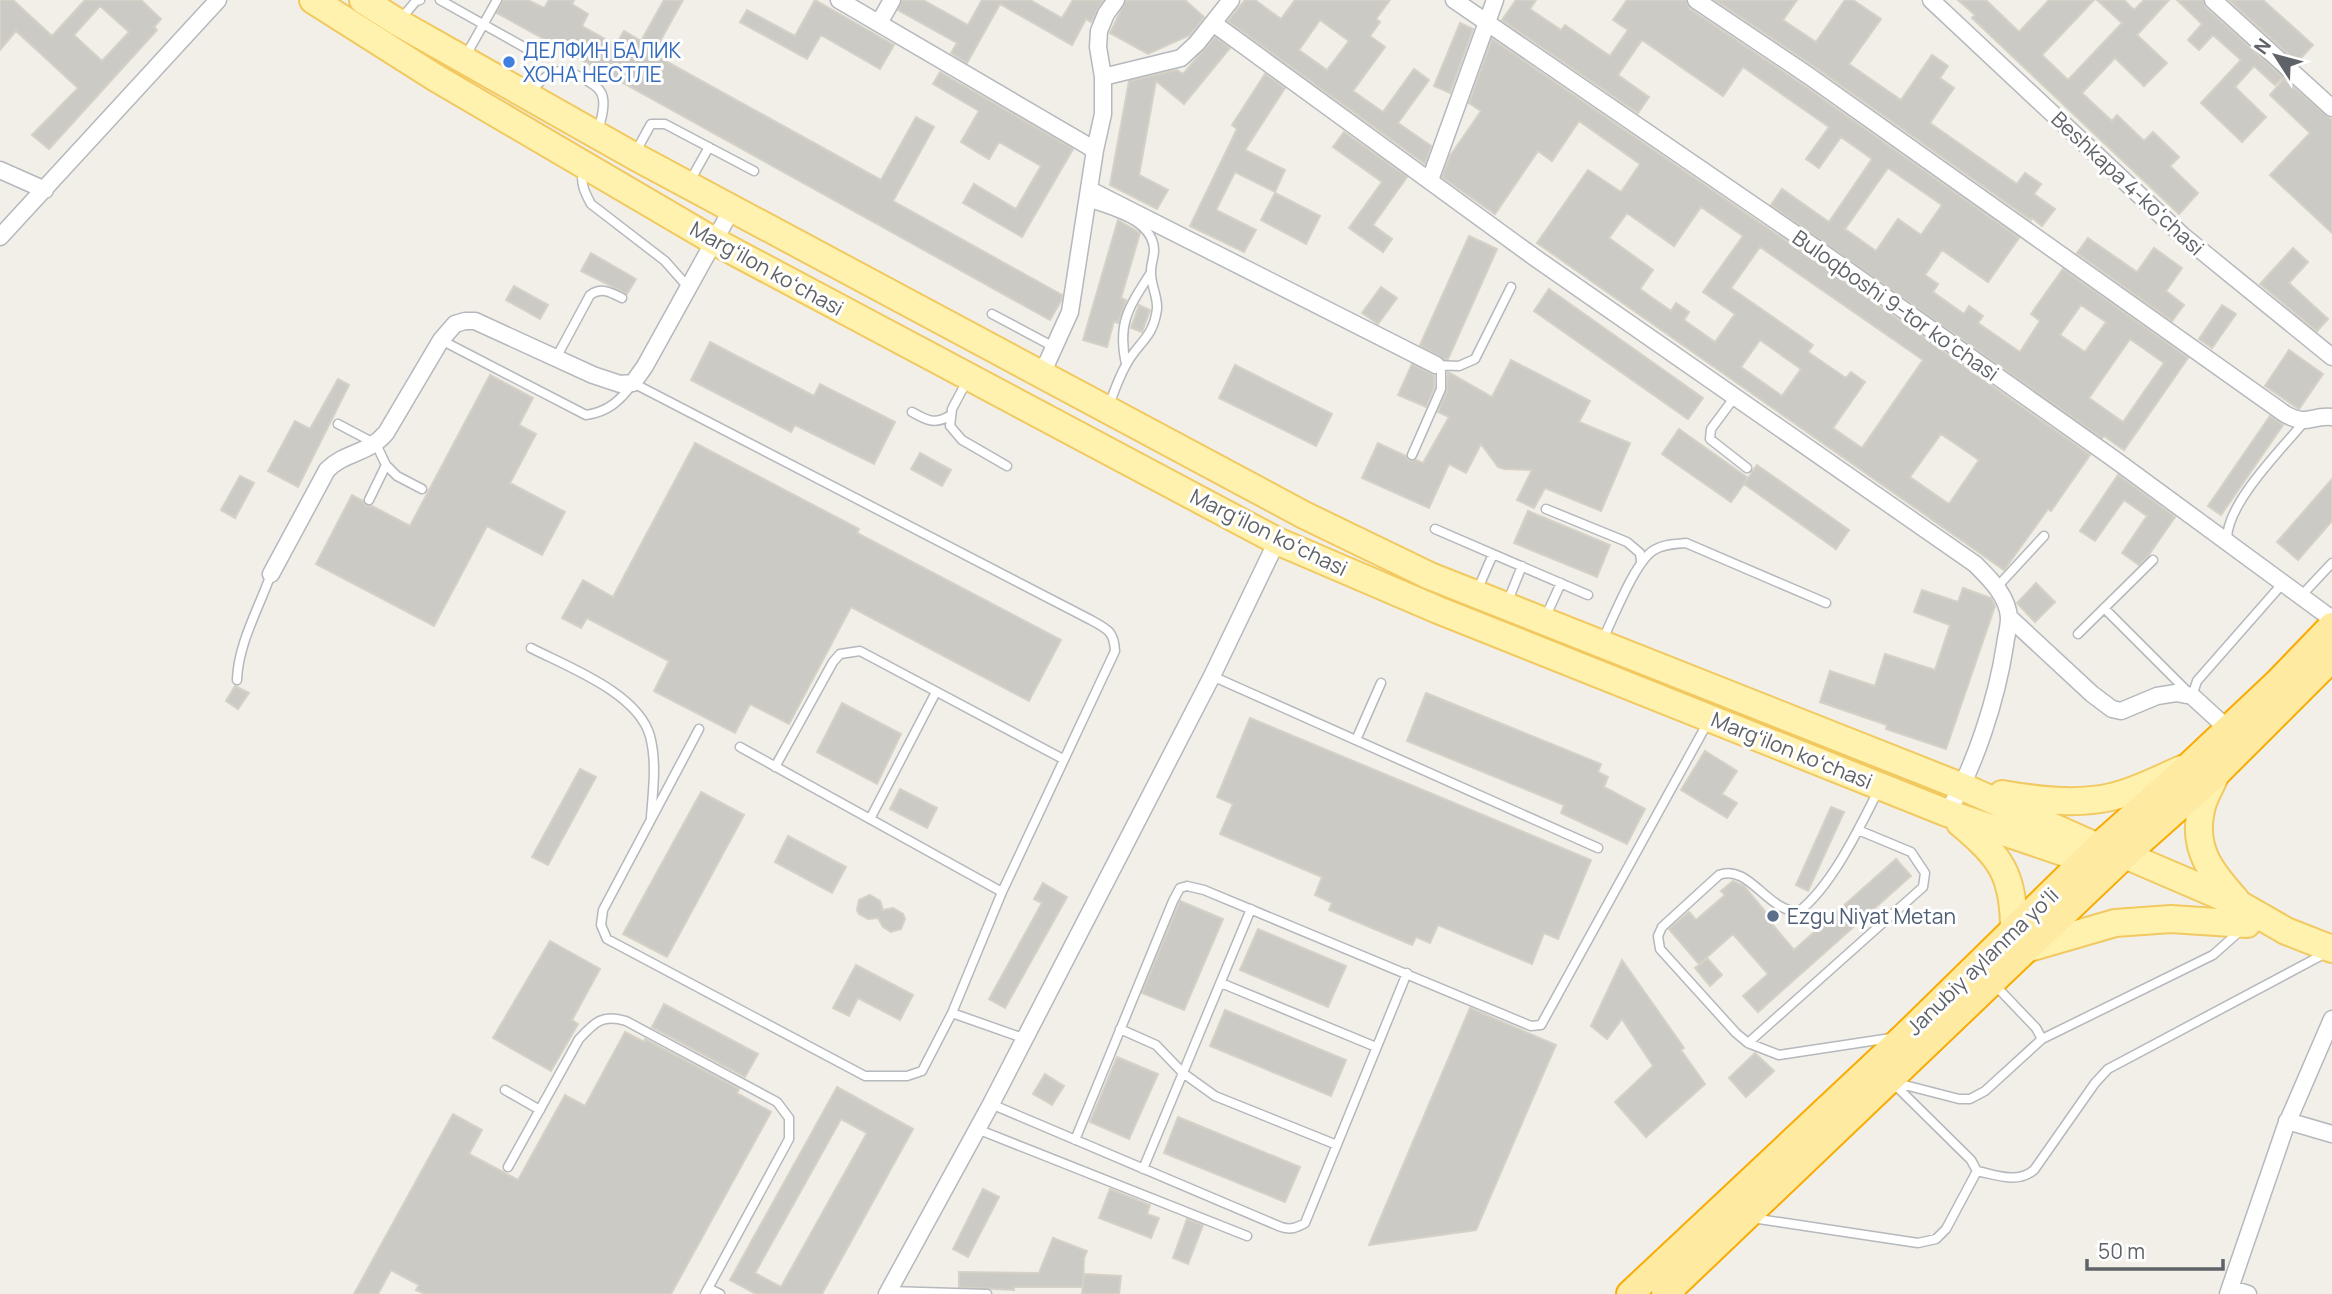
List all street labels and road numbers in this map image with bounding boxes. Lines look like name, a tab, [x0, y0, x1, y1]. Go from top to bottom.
street label: Beshkapa 4-koʻchasi	[2046, 105, 2210, 261]
street label: Margʻilon koʻchasi	[685, 214, 849, 322]
street label: Buloqboshi 9-tor koʻchasi	[1787, 223, 2005, 387]
street label: Margʻilon koʻchasi	[1186, 482, 1352, 582]
street label: Margʻilon koʻchasi	[1707, 705, 1877, 795]
street label: Janubiy aylanma yoʻli	[1900, 881, 2064, 1041]

